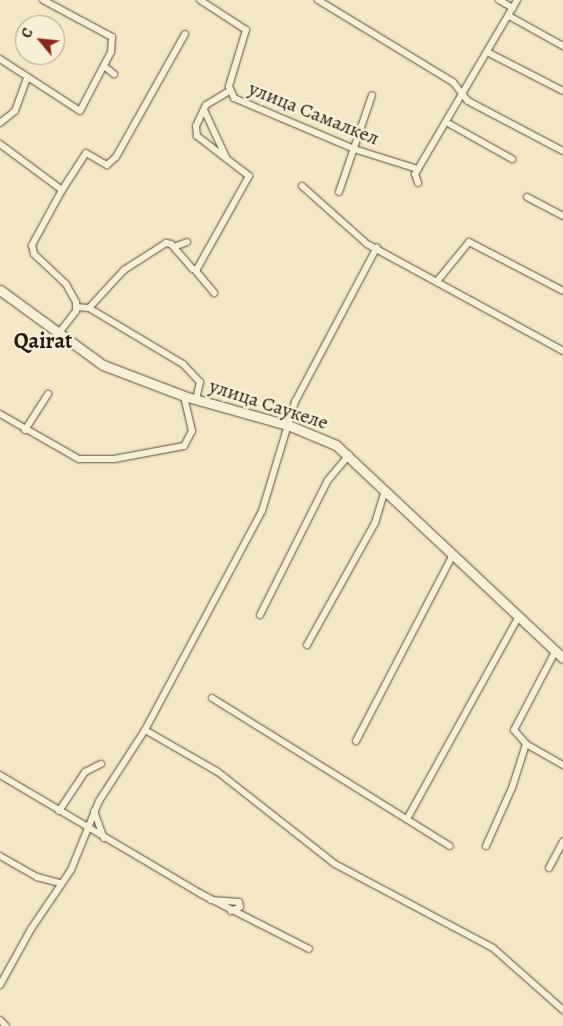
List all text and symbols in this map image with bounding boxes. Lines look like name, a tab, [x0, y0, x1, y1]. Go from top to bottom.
north arrow	[15, 15, 65, 65]
text: С	[17, 25, 38, 41]
street label: улица Самалкел	[245, 76, 383, 150]
district label: Qairat	[14, 329, 72, 355]
street label: улица Саукеле	[207, 373, 331, 435]

